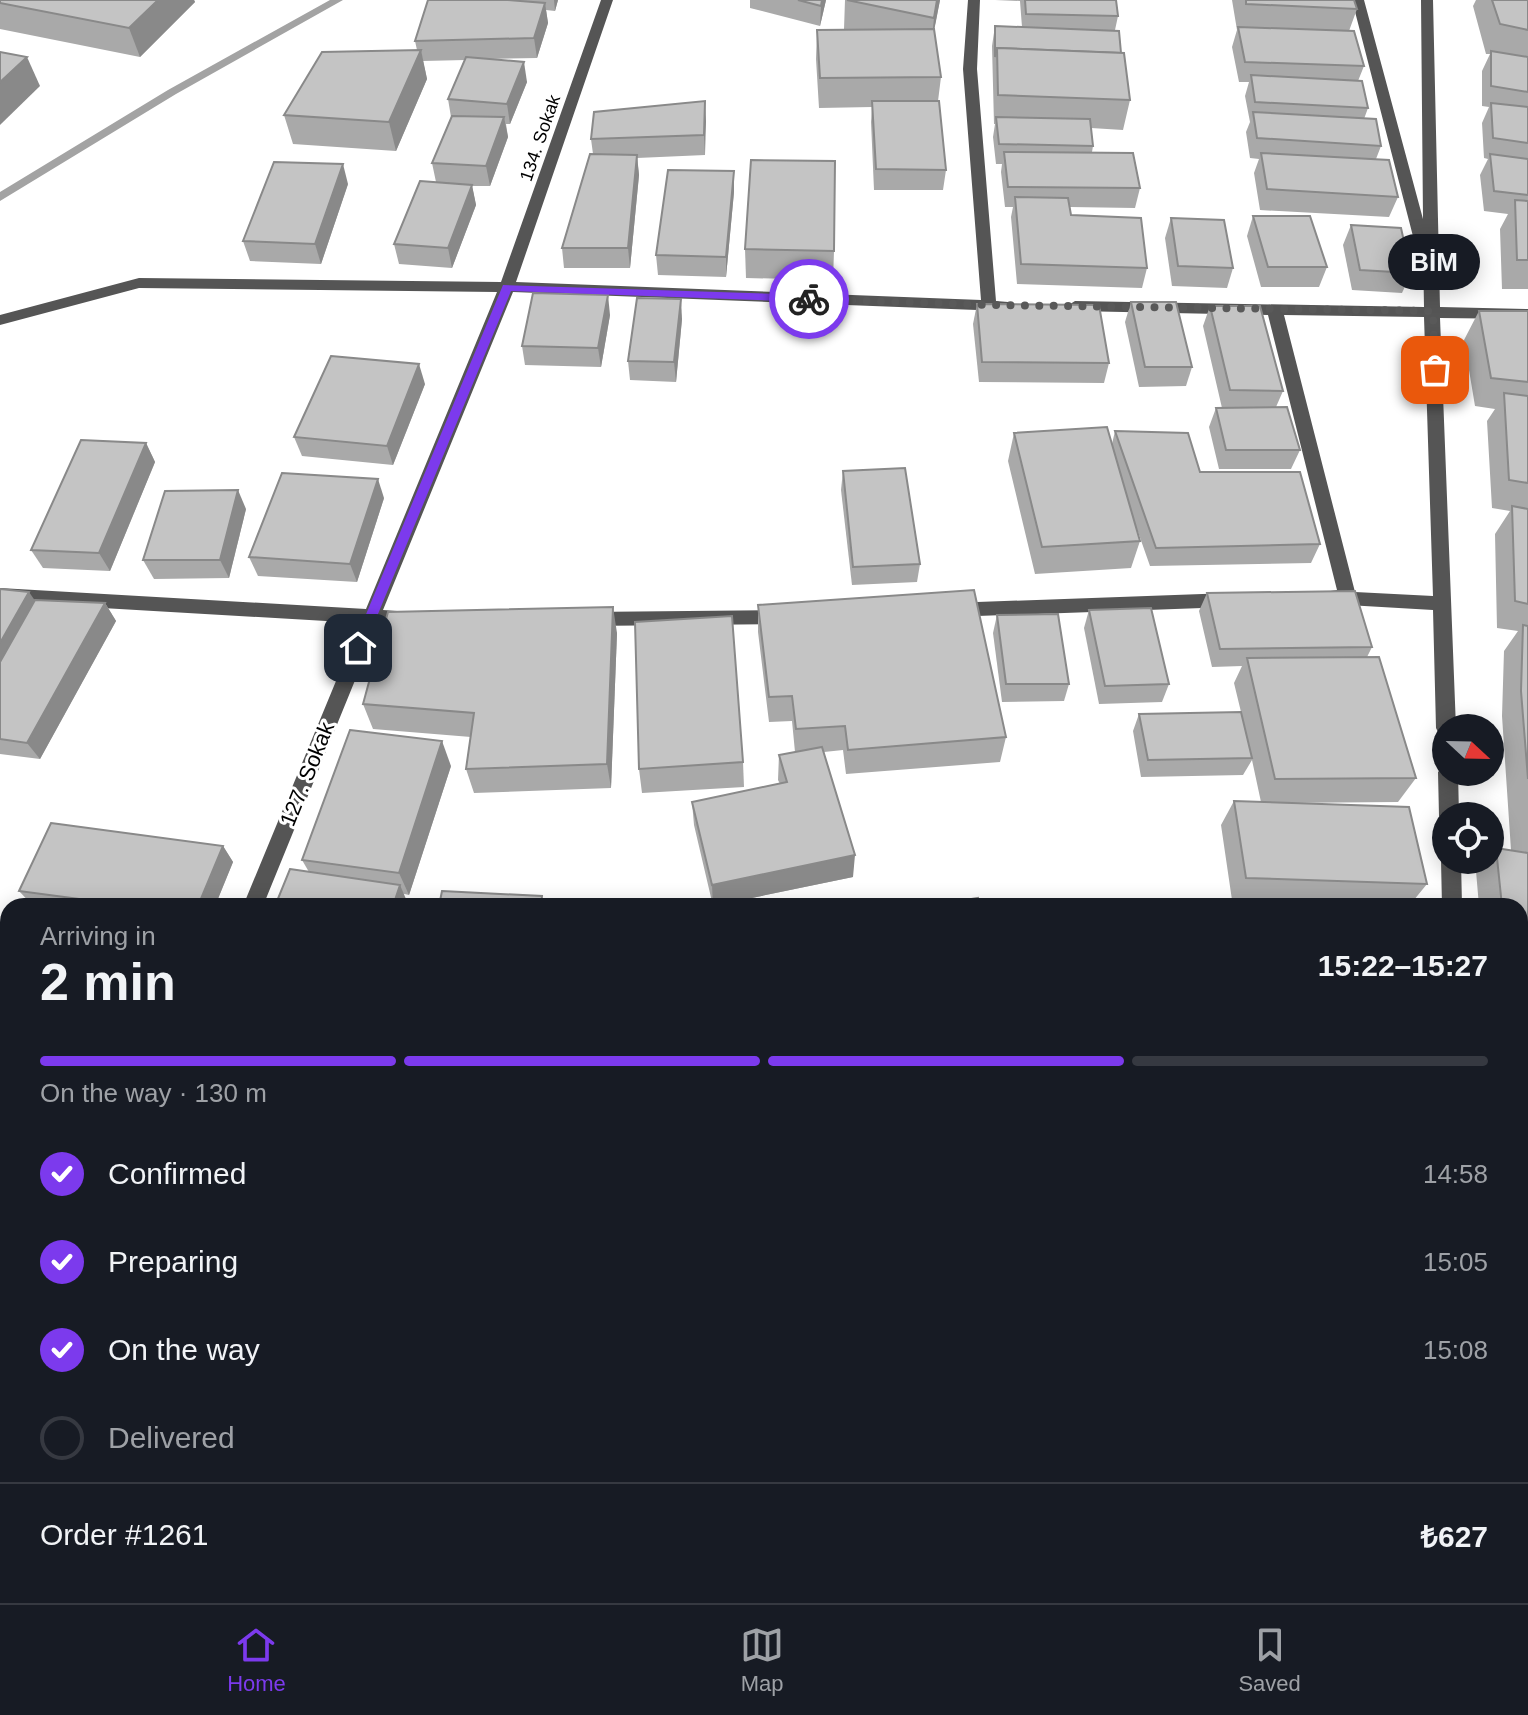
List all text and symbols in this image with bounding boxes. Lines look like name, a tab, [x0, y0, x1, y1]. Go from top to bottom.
street label: 134. Sokak	[516, 91, 564, 184]
callout: BİM	[1389, 234, 1481, 290]
text: BİM	[1410, 247, 1458, 277]
courier	[769, 259, 849, 339]
icon: bike	[787, 277, 831, 321]
pin	[1401, 336, 1469, 404]
icon: bag	[1413, 348, 1457, 392]
pin	[324, 614, 392, 682]
icon: home	[336, 626, 380, 670]
north arrow	[1432, 714, 1504, 786]
map controls	[1432, 714, 1504, 874]
street label: 127. Sokak	[275, 717, 340, 830]
button: locate	[1432, 802, 1504, 874]
text: Arriving in	[40, 921, 156, 951]
text: 15:22–15:27	[1318, 949, 1488, 982]
text: 2 min	[40, 953, 176, 1011]
text: On the way · 130 m	[40, 1078, 267, 1108]
icon: check	[40, 1152, 84, 1196]
text: Confirmed	[108, 1157, 246, 1190]
text: 14:58	[1423, 1159, 1488, 1189]
icon: check	[40, 1240, 84, 1284]
text: Preparing	[108, 1245, 238, 1278]
text: 15:05	[1423, 1247, 1488, 1277]
icon: check	[40, 1328, 84, 1372]
text: On the way	[108, 1333, 260, 1366]
text: 15:08	[1423, 1335, 1488, 1365]
text: Delivered	[108, 1421, 235, 1454]
text: Order #1261	[40, 1518, 208, 1551]
text: ₺627	[1421, 1520, 1488, 1553]
tab: Home	[227, 1623, 286, 1697]
tab: Map	[740, 1623, 784, 1697]
tab: Saved	[1238, 1623, 1301, 1697]

